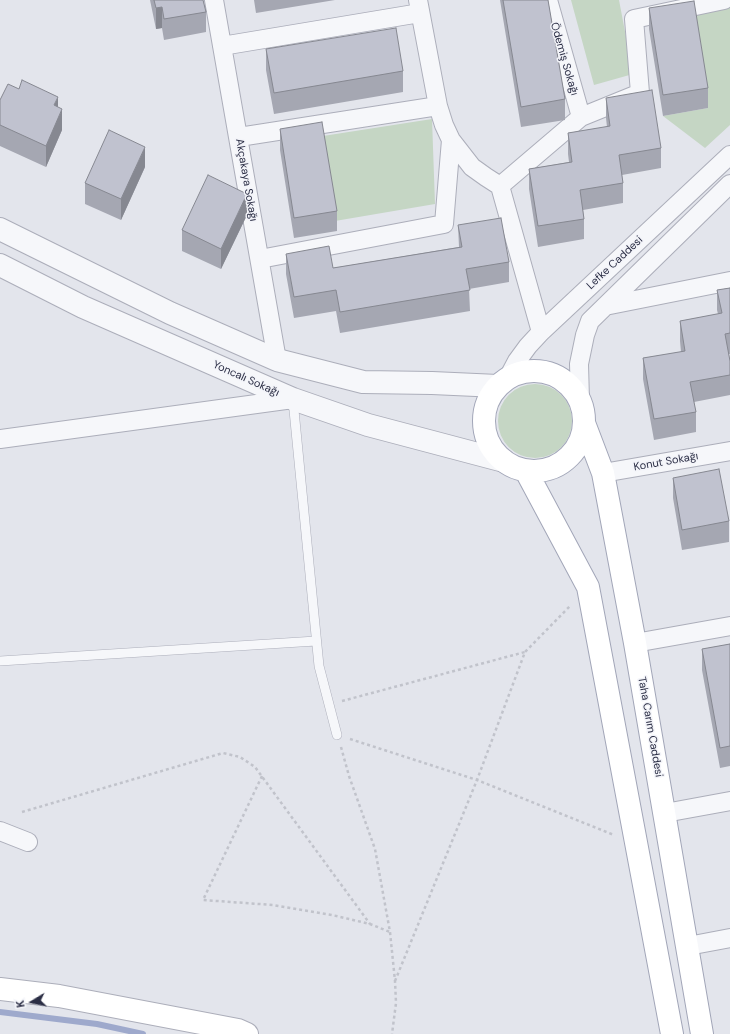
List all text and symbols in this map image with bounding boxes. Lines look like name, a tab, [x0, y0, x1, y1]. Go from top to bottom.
street label: Ödemiş Sokağı	[547, 21, 581, 97]
street label: Akçakaya Sokağı	[232, 138, 260, 222]
street label: Lefke Caddesi	[584, 234, 646, 292]
street label: Yoncalı Sokağı	[211, 358, 281, 400]
street label: Konut Sokağı	[633, 450, 699, 474]
street label: Taha Carım Caddesi	[635, 676, 665, 778]
north arrow	[12, 982, 52, 1022]
text: K	[13, 999, 28, 1009]

